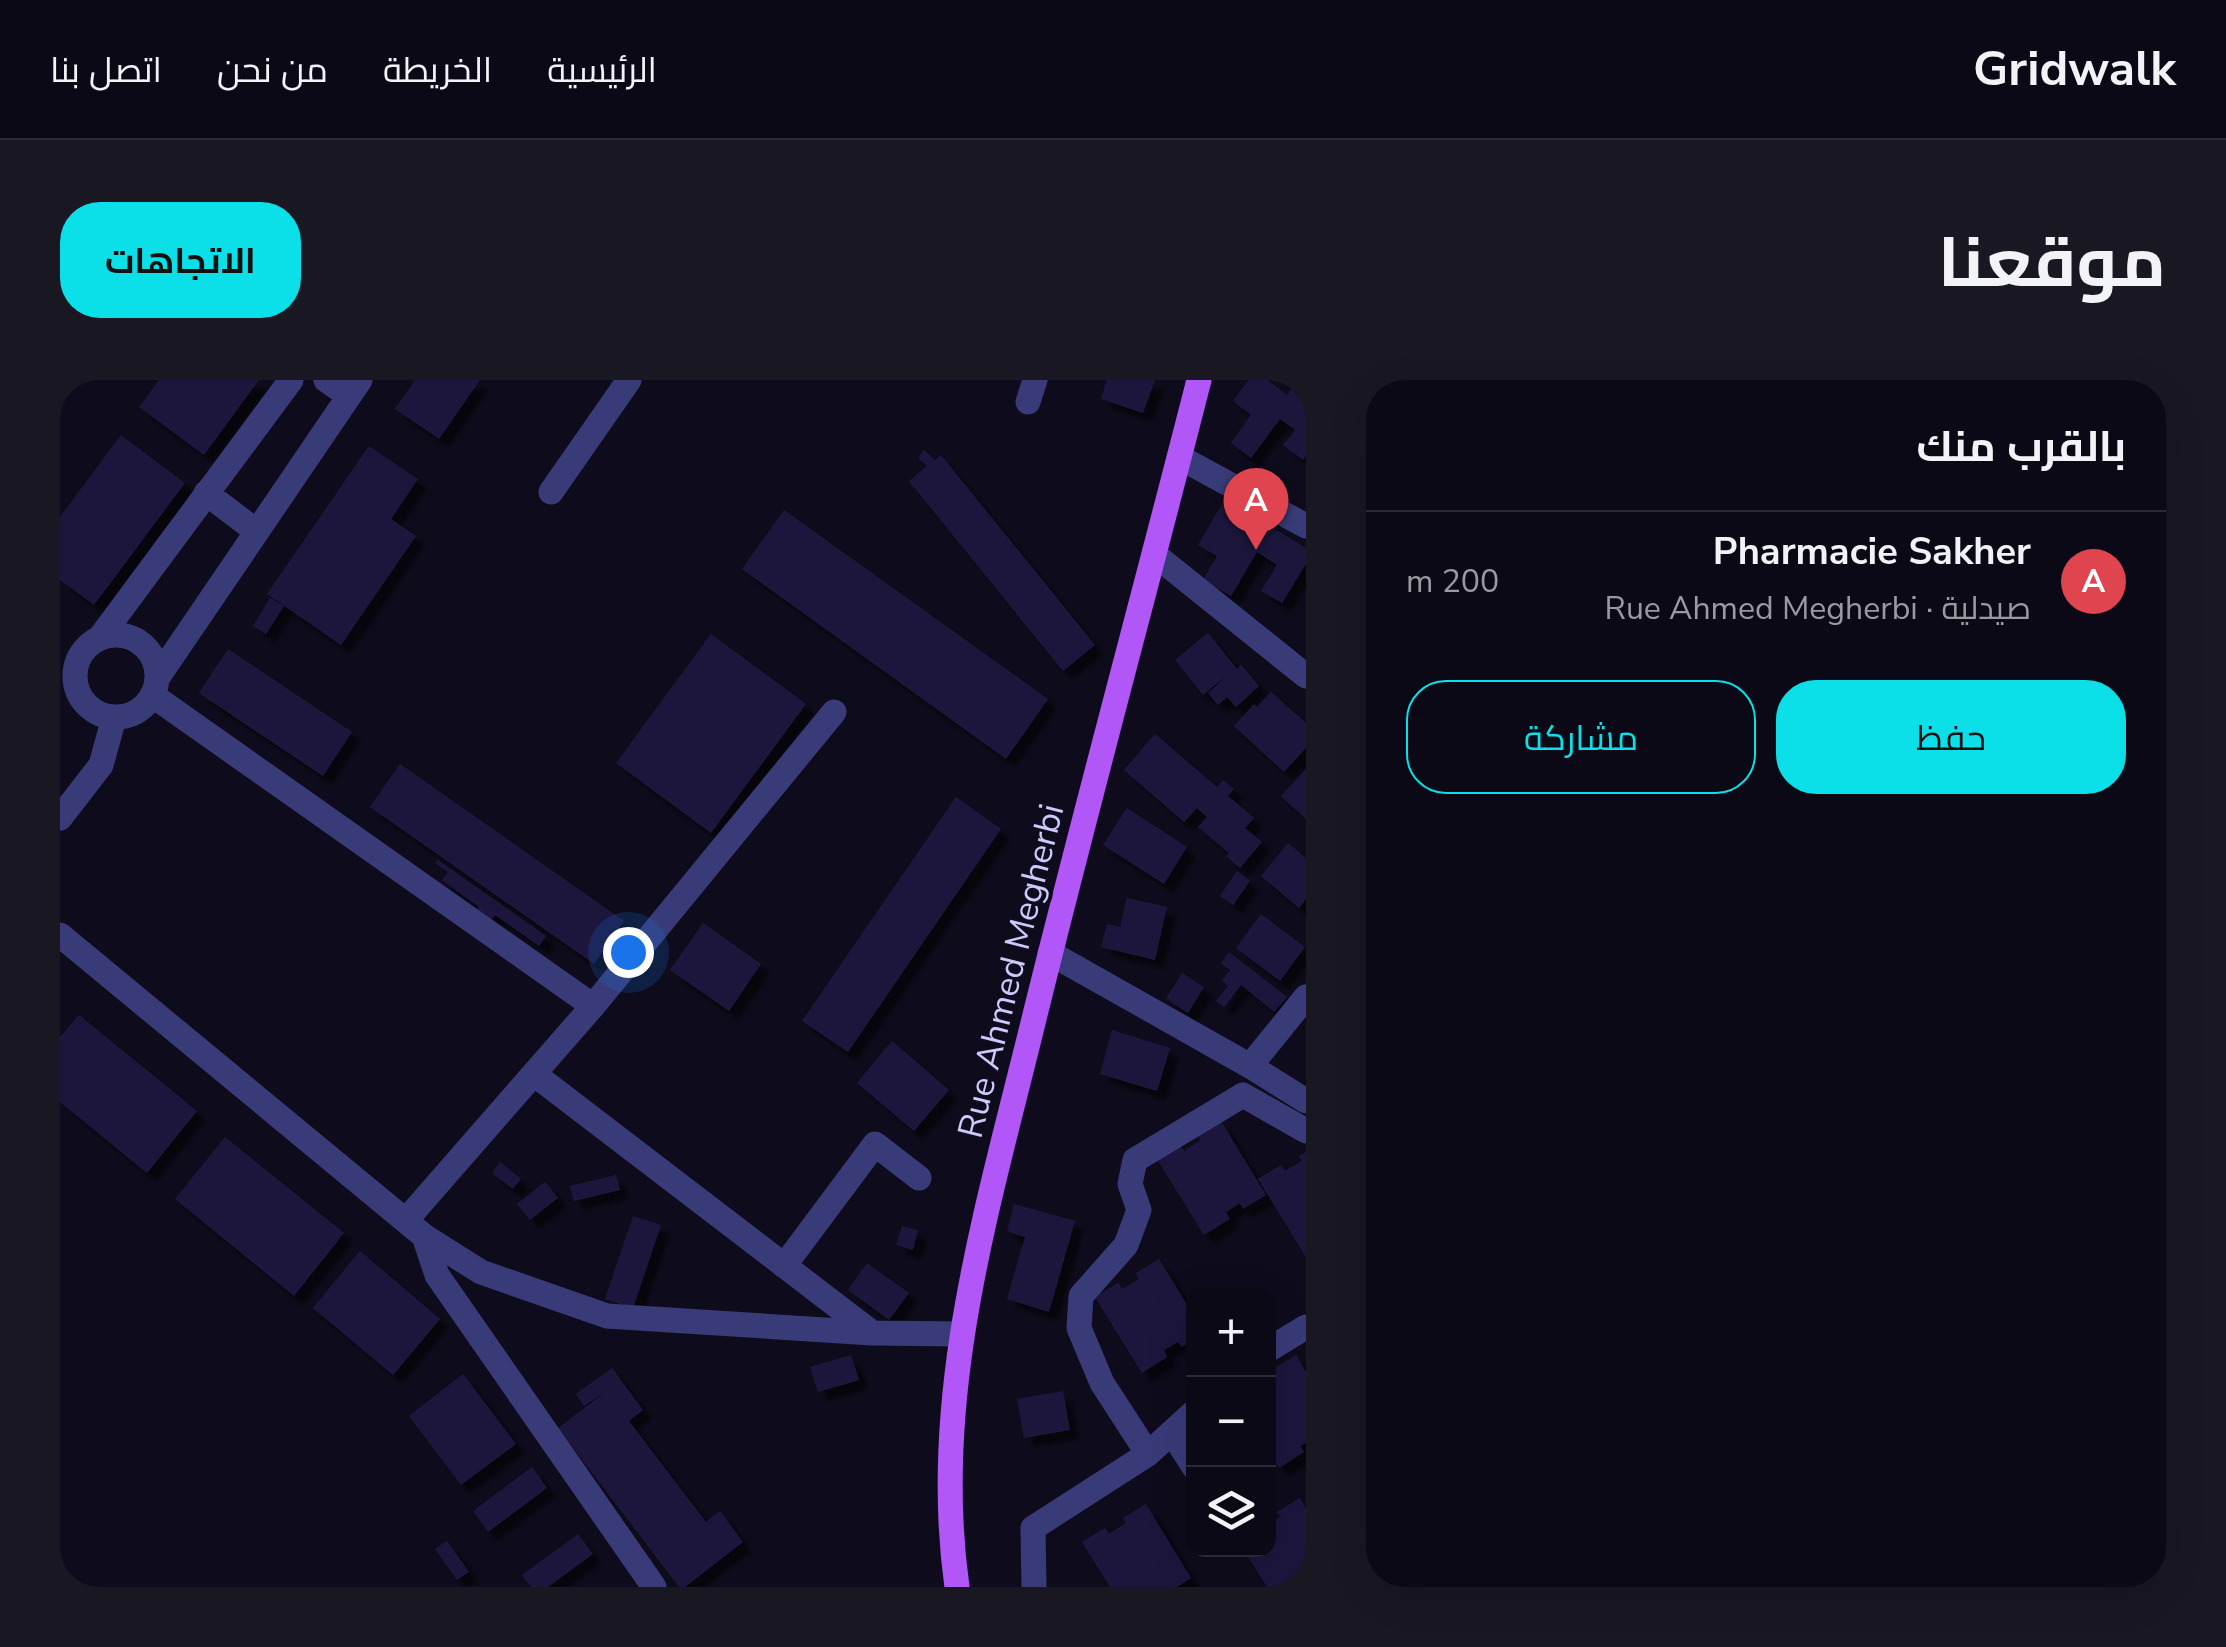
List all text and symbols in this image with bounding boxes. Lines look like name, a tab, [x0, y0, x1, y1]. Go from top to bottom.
text: Gridwalk	[1973, 36, 2176, 102]
text: اتصل بنا	[50, 47, 162, 94]
text: من نحن	[217, 47, 328, 94]
text: الخريطة	[383, 47, 492, 94]
text: الرئيسية	[547, 47, 657, 94]
button: الاتجاهات	[60, 202, 301, 318]
text: موقعنا	[1938, 215, 2166, 311]
text: بالقرب منك	[1917, 419, 2126, 476]
pin: A	[1224, 468, 1288, 550]
text: Pharmacie Sakher	[1713, 526, 2031, 577]
text: 200 m	[1406, 560, 1499, 603]
text: A	[2082, 560, 2105, 603]
text: صيدلية · Rue Ahmed Megherbi	[1605, 587, 2031, 630]
button: مشاركة	[1406, 680, 1756, 794]
button: حفظ	[1776, 680, 2126, 794]
street label: Rue Ahmed Megherbi	[947, 799, 1075, 1143]
your location	[603, 927, 654, 978]
map controls	[1186, 1287, 1276, 1557]
button: +	[1186, 1287, 1276, 1377]
button: −	[1186, 1377, 1276, 1467]
button: layers	[1186, 1467, 1276, 1557]

